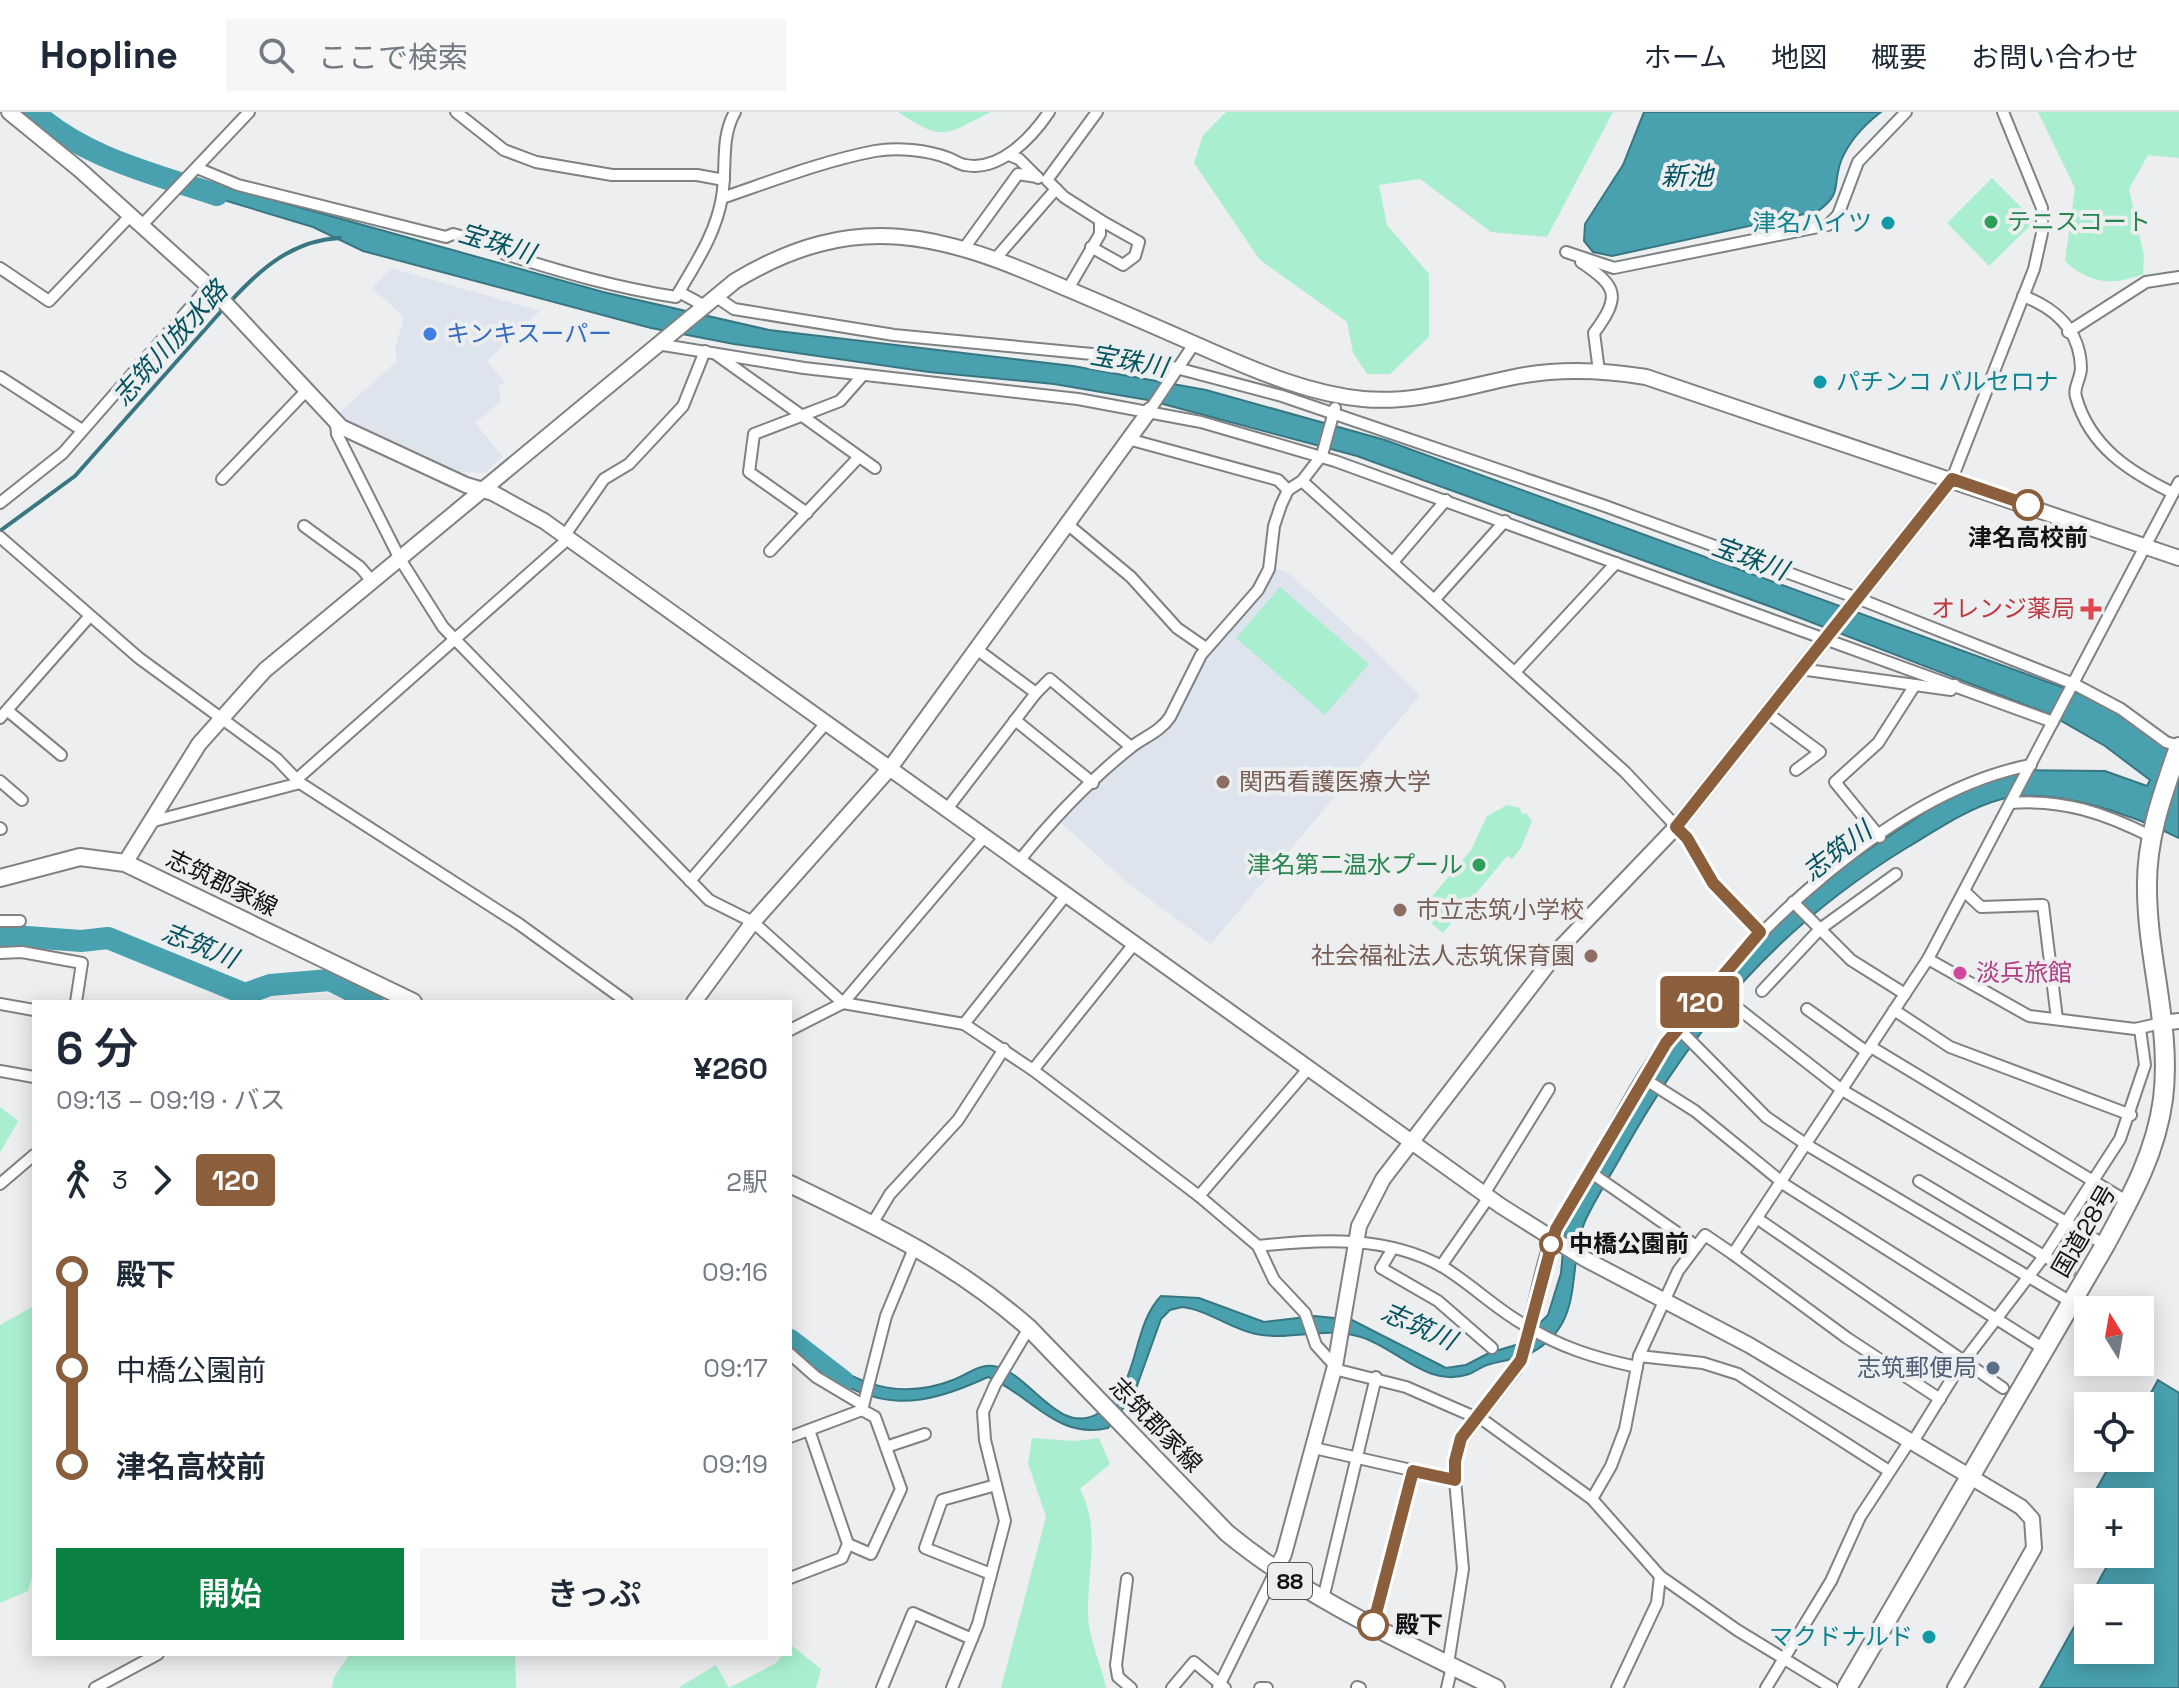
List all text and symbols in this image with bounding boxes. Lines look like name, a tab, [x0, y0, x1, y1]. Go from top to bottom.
search box	[226, 19, 786, 91]
text: Hopline	[40, 31, 178, 79]
icon: search	[254, 33, 298, 77]
text: ここで検索	[318, 38, 468, 77]
text: ホーム	[1644, 39, 1727, 75]
text: 地図	[1771, 39, 1827, 75]
text: 概要	[1871, 39, 1927, 75]
text: お問い合わせ	[1971, 39, 2139, 75]
water label: 新池	[1661, 159, 1716, 193]
place label: テニスコート	[2007, 206, 2151, 237]
place label: 津名ハイツ	[1752, 207, 1872, 238]
marker: テニスコート	[1982, 213, 2000, 231]
marker: 津名ハイツ	[1879, 214, 1897, 232]
water label: 宝珠川	[455, 215, 542, 272]
water label: 志筑川放水路	[105, 272, 236, 412]
place label: キンキスーパー	[446, 318, 612, 349]
marker: キンキスーパー	[421, 325, 439, 343]
water label: 宝珠川	[1088, 337, 1173, 385]
place label: パチンコ バルセロナ	[1836, 366, 2058, 397]
marker: パチンコ バルセロナ	[1811, 373, 1829, 391]
marker: 津名高校前	[2013, 490, 2043, 520]
place label: 津名高校前	[1968, 522, 2088, 553]
water label: 宝珠川	[1708, 529, 1795, 588]
place label: オレンジ薬局	[1931, 593, 2075, 624]
marker: オレンジ薬局	[2082, 600, 2100, 618]
place label: 関西看護医療大学	[1239, 766, 1431, 797]
marker: 関西看護医療大学	[1214, 773, 1232, 791]
water label: 志筑川	[1796, 812, 1881, 888]
street label: 志筑郡家線	[161, 842, 283, 923]
place label: 津名第二温水プール	[1247, 849, 1463, 880]
marker: 津名第二温水プール	[1470, 856, 1488, 874]
place label: 市立志筑小学校	[1416, 894, 1584, 925]
marker: 市立志筑小学校	[1391, 901, 1409, 919]
water label: 志筑川	[157, 915, 245, 976]
place label: 社会福祉法人志筑保育園	[1311, 940, 1575, 971]
marker: 社会福祉法人志筑保育園	[1582, 947, 1600, 965]
place label: 淡兵旅館	[1976, 957, 2072, 988]
marker: 淡兵旅館	[1951, 964, 1969, 982]
line badge: 120	[1654, 976, 1746, 1028]
text: 120	[1676, 984, 1724, 1020]
text: 6 分	[56, 1021, 138, 1077]
text: ¥260	[694, 1049, 768, 1088]
text: 09:13 – 09:19 · バス	[56, 1083, 286, 1117]
icon: walk	[56, 1158, 100, 1202]
icon: forward	[140, 1158, 184, 1202]
text: 120	[212, 1162, 259, 1198]
text: 3	[112, 1163, 128, 1197]
text: 2駅	[726, 1165, 768, 1199]
street label: 国道28号	[2045, 1179, 2122, 1282]
place label: 中橋公園前	[1569, 1228, 1689, 1259]
marker: 中橋公園前	[1540, 1233, 1562, 1255]
text: 殿下	[116, 1255, 176, 1294]
text: 09:16	[702, 1255, 768, 1289]
water label: 志筑川	[1376, 1295, 1464, 1359]
north arrow	[2074, 1296, 2154, 1376]
map controls	[2074, 1296, 2154, 1664]
text: 中橋公園前	[116, 1351, 266, 1390]
text: 09:17	[703, 1351, 768, 1385]
place label: 志筑郵便局	[1857, 1352, 1977, 1383]
marker: 志筑郵便局	[1984, 1359, 2002, 1377]
street label: 志筑郡家線	[1104, 1371, 1209, 1479]
button: locate	[2074, 1392, 2154, 1472]
text: 津名高校前	[116, 1447, 266, 1486]
text: 09:19	[702, 1447, 768, 1481]
button: +	[2074, 1488, 2154, 1568]
button: 開始	[56, 1548, 404, 1640]
button: きっぷ	[420, 1548, 768, 1640]
road number: 88	[1268, 1563, 1312, 1599]
button: −	[2074, 1584, 2154, 1664]
place label: 殿下	[1395, 1609, 1443, 1640]
marker: 殿下	[1358, 1610, 1388, 1640]
place label: マクドナルド	[1769, 1621, 1913, 1652]
marker: マクドナルド	[1920, 1628, 1938, 1646]

